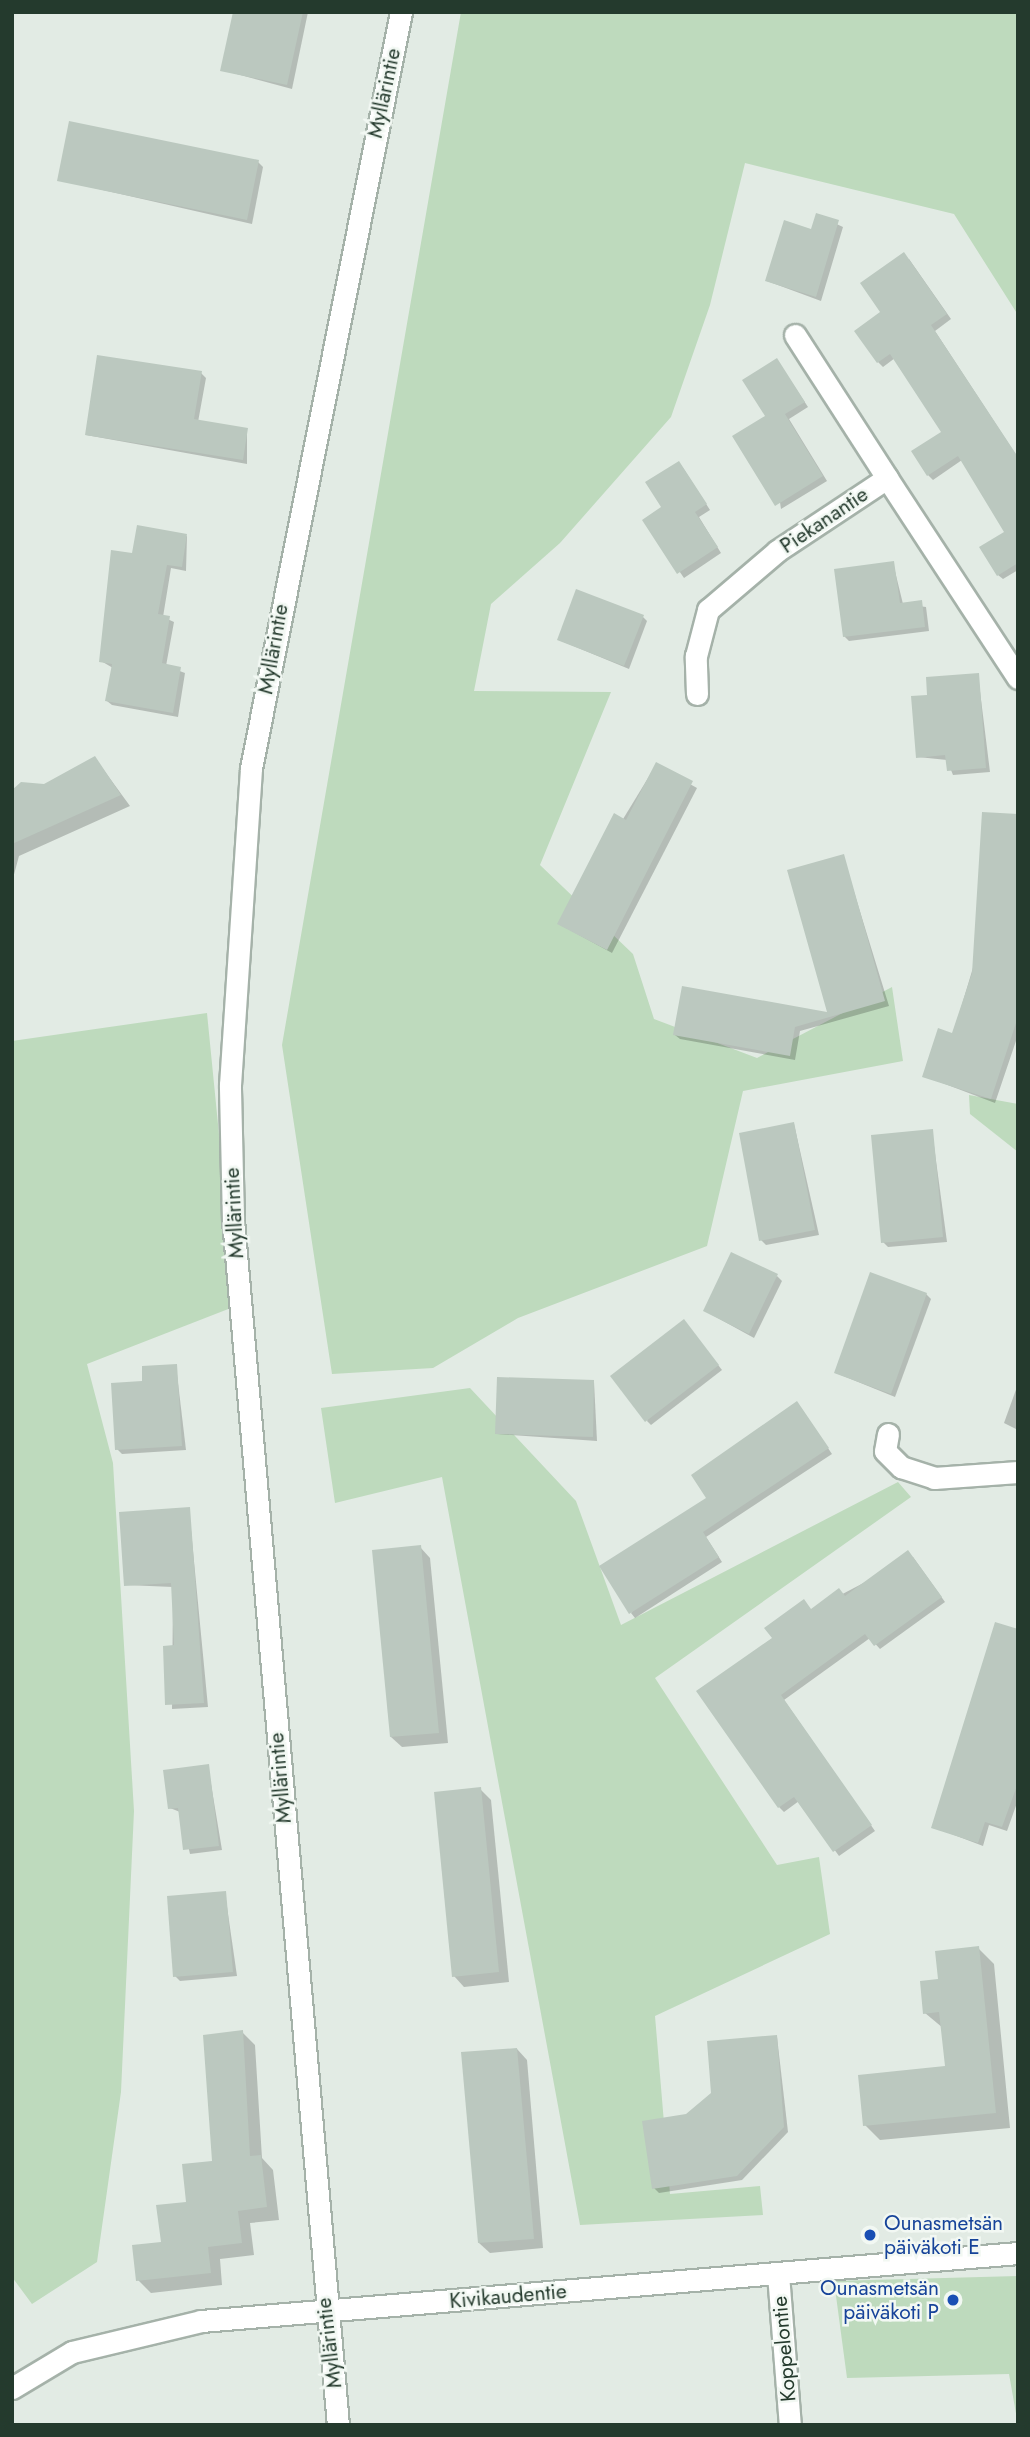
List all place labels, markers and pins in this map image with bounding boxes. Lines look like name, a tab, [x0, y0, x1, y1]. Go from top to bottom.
place label: Ounasmetsän päiväkoti E	[884, 2210, 1003, 2260]
marker: Ounasmetsän päiväkoti E	[862, 2227, 878, 2243]
place label: Ounasmetsän päiväkoti P	[820, 2275, 939, 2325]
marker: Ounasmetsän päiväkoti P	[945, 2292, 961, 2308]

